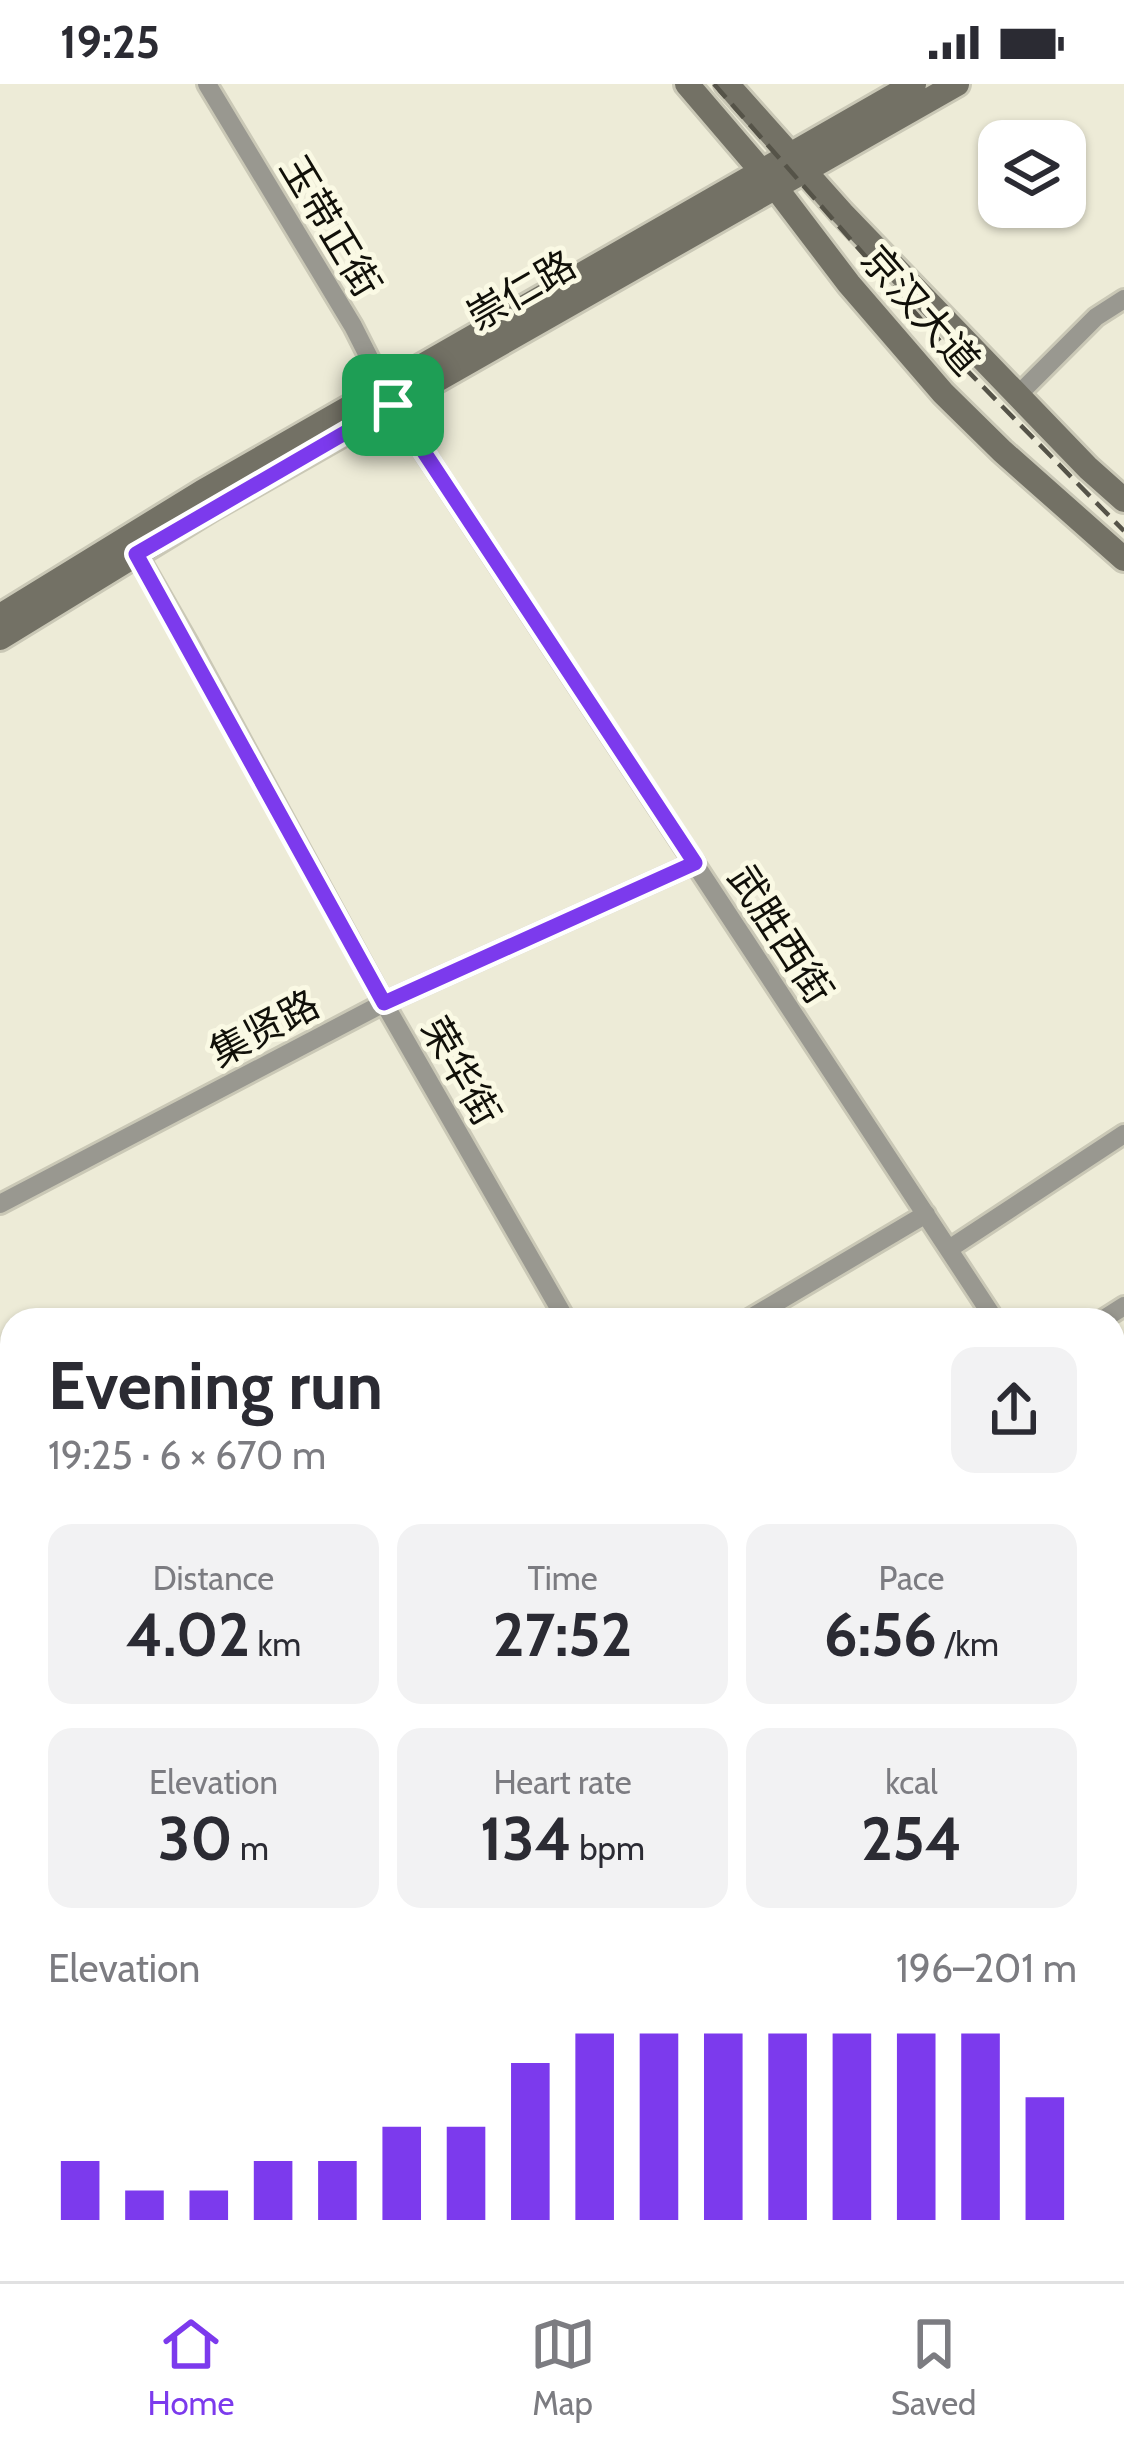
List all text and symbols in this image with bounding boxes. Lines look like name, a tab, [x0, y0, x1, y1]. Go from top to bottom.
text: 19:25	[60, 15, 160, 69]
map controls	[978, 120, 1086, 228]
button: layers	[978, 120, 1086, 228]
street label: 玉带正街	[270, 147, 392, 305]
street label: 京汉大道	[852, 235, 990, 385]
street label: 崇仁路	[458, 240, 584, 340]
pin	[342, 354, 444, 456]
icon: arrive	[360, 372, 426, 438]
street label: 武胜西街	[718, 856, 844, 1012]
street label: 集贤路	[201, 979, 327, 1077]
street label: 荣华街	[411, 1008, 511, 1134]
text: Evening run	[48, 1345, 383, 1426]
button: share	[951, 1347, 1077, 1473]
text: 19:25 · 6 × 670 m	[48, 1431, 326, 1479]
text: Distance	[153, 1558, 274, 1598]
text: Time	[527, 1558, 598, 1598]
text: Pace	[879, 1558, 944, 1598]
text: 4.02	[126, 1598, 250, 1671]
text: 27:52	[493, 1598, 632, 1671]
text: 6:56	[824, 1598, 937, 1671]
text: km	[250, 1624, 301, 1664]
text: /km	[937, 1624, 999, 1664]
text: Elevation	[149, 1762, 278, 1802]
text: Heart rate	[493, 1762, 632, 1802]
text: kcal	[885, 1762, 938, 1802]
text: 30	[158, 1802, 233, 1875]
text: 134	[480, 1802, 572, 1875]
text: 254	[861, 1802, 962, 1875]
text: m	[233, 1828, 269, 1868]
text: bpm	[572, 1828, 645, 1868]
text: Elevation	[48, 1944, 200, 1992]
text: 196–201 m	[896, 1944, 1077, 1992]
tab: Home	[148, 2311, 234, 2423]
tab: Map	[530, 2311, 596, 2423]
tab: Saved	[891, 2311, 976, 2423]

